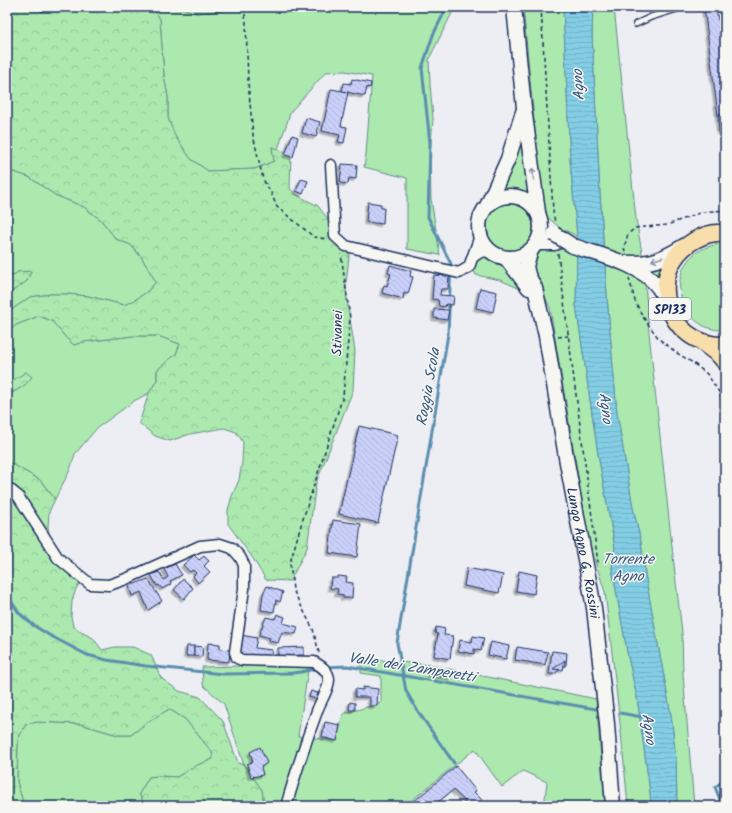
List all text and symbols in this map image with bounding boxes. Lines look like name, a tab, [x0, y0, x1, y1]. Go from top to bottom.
water label: Agno	[566, 67, 592, 101]
one-way arrow	[529, 168, 536, 181]
one-way arrow	[651, 256, 663, 264]
road number: SP133	[649, 298, 691, 320]
street label: Stivanei	[327, 309, 349, 356]
water label: Roggia Scola	[410, 345, 448, 428]
water label: Agno	[591, 391, 619, 426]
street label: Lungo Agno G. Rossini	[560, 485, 605, 620]
water label: Torrente Agno	[602, 548, 655, 589]
water label: Valle dei Zamperetti	[347, 646, 480, 690]
water label: Agno	[634, 712, 662, 747]

